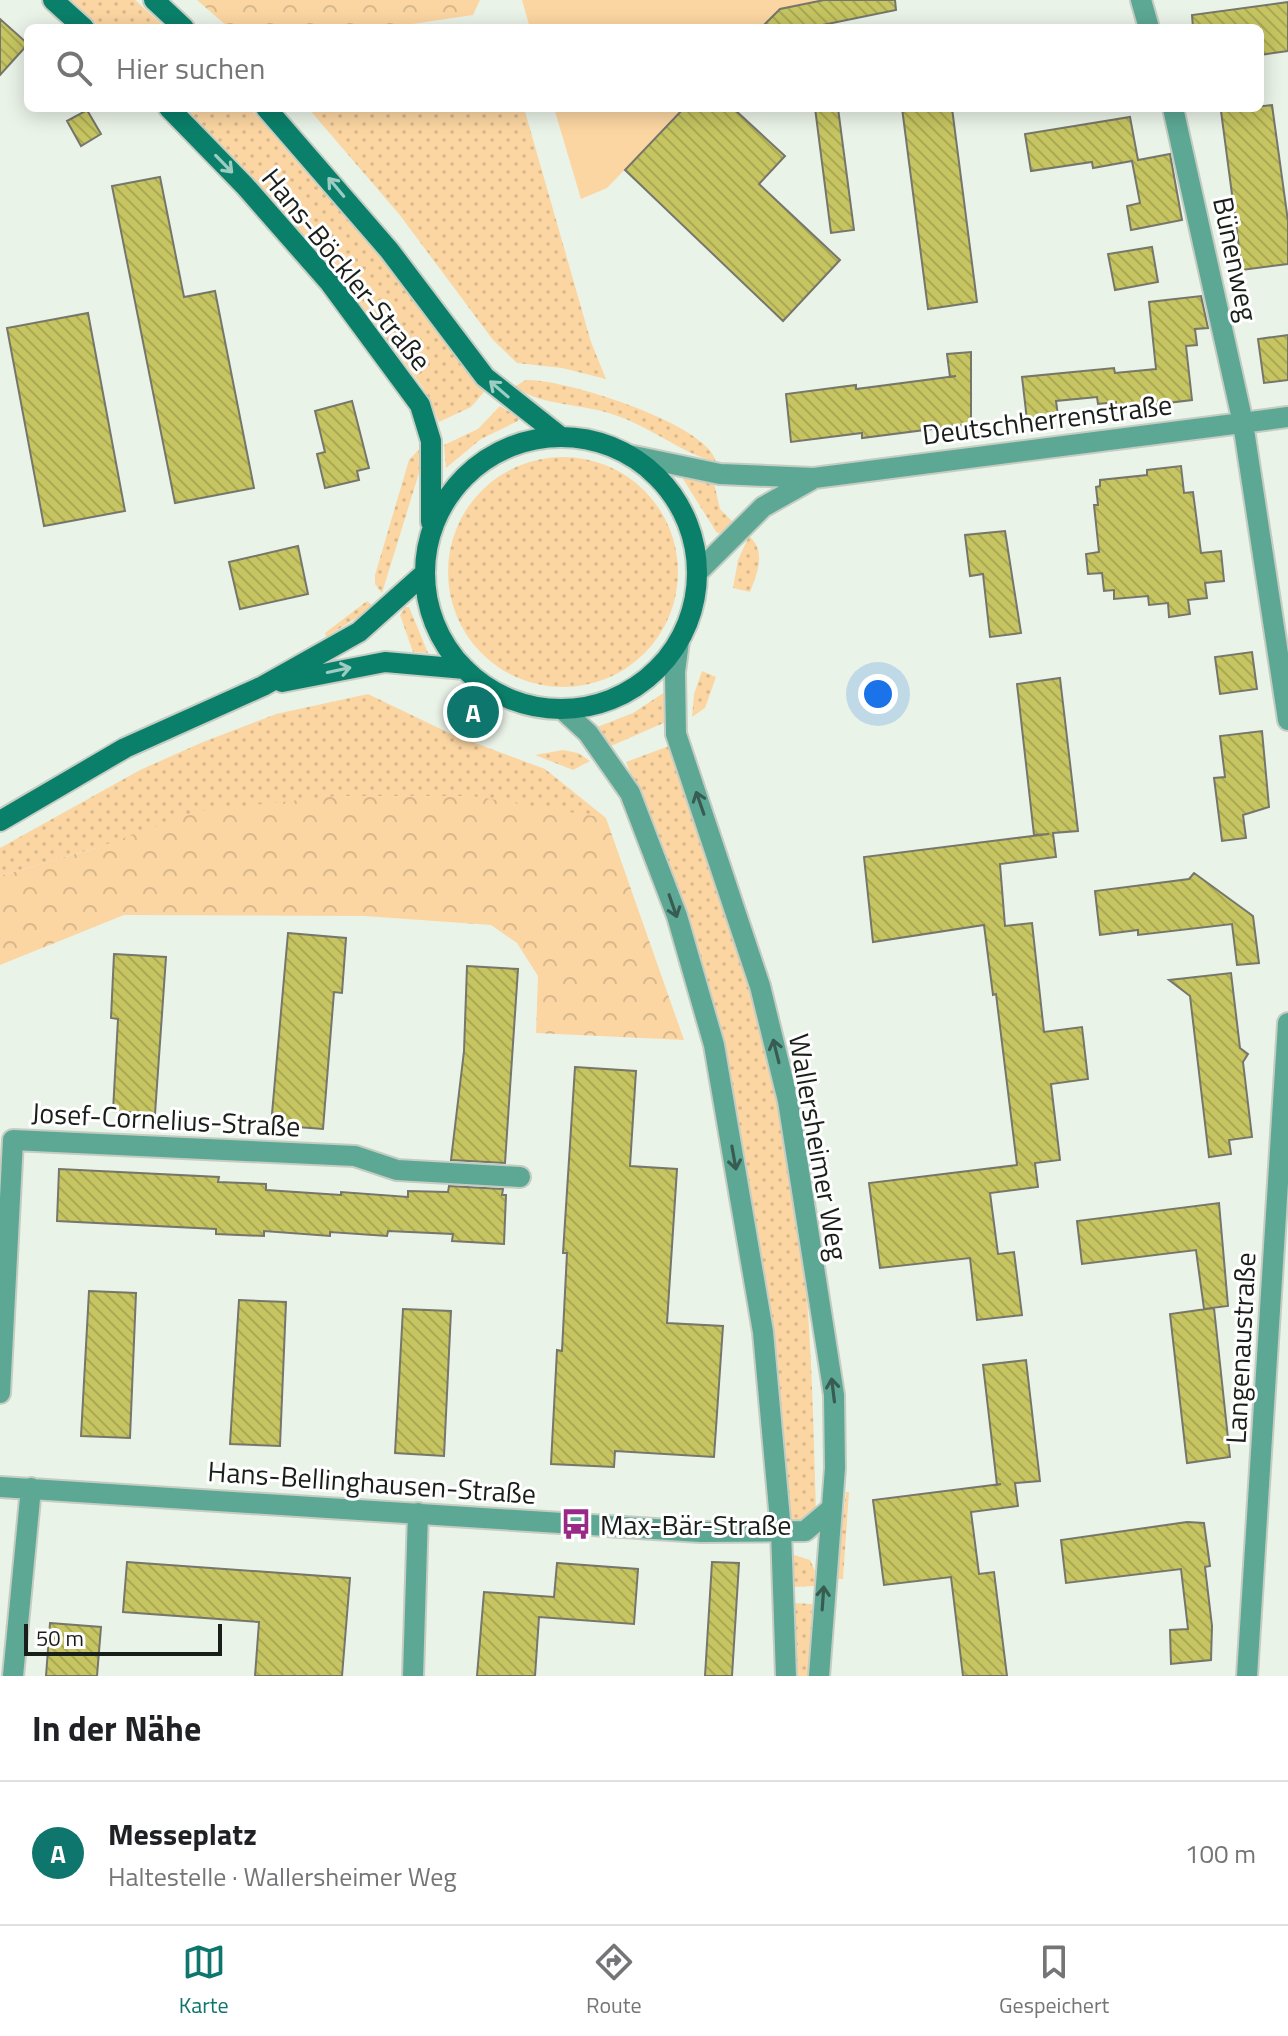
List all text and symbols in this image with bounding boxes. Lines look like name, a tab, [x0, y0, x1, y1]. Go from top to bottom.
search box	[24, 24, 1264, 112]
text: Hier suchen	[116, 45, 265, 91]
icon: search	[52, 46, 96, 90]
one-way arrow	[214, 154, 233, 174]
street label: Hans-Böckler-Straße	[252, 158, 442, 380]
one-way arrow	[327, 178, 345, 198]
street label: Bünenweg	[1202, 193, 1270, 325]
one-way arrow	[490, 381, 510, 399]
street label: Deutschherrenstraße	[920, 382, 1174, 456]
one-way arrow	[326, 662, 351, 677]
your location	[858, 674, 898, 714]
pin: A	[447, 682, 499, 742]
one-way arrow	[692, 791, 706, 815]
one-way arrow	[667, 893, 682, 918]
street label: Wallersheimer Weg	[778, 1030, 860, 1264]
one-way arrow	[768, 1039, 783, 1065]
street label: Josef-Cornelius-Straße	[30, 1090, 302, 1148]
one-way arrow	[728, 1145, 743, 1170]
street label: Langenaustraße	[1214, 1251, 1266, 1445]
one-way arrow	[825, 1378, 840, 1403]
street label: Hans-Bellinghausen-Straße	[206, 1449, 538, 1515]
place label: Max-Bär-Straße	[600, 1503, 791, 1546]
bus stop icon: Max-Bär-Straße	[559, 1507, 593, 1541]
one-way arrow	[816, 1585, 831, 1612]
scale bar	[24, 1620, 222, 1656]
text: 50 m	[36, 1621, 84, 1655]
text: In der Nähe	[32, 1702, 201, 1754]
text: Messeplatz	[108, 1811, 257, 1857]
text: A	[50, 1834, 66, 1873]
text: 100 m	[1185, 1834, 1256, 1873]
text: Haltestelle · Wallersheimer Weg	[108, 1857, 457, 1896]
tab: Karte	[179, 1940, 229, 2022]
tab: Route	[586, 1940, 642, 2022]
tab: Gespeichert	[999, 1940, 1109, 2022]

